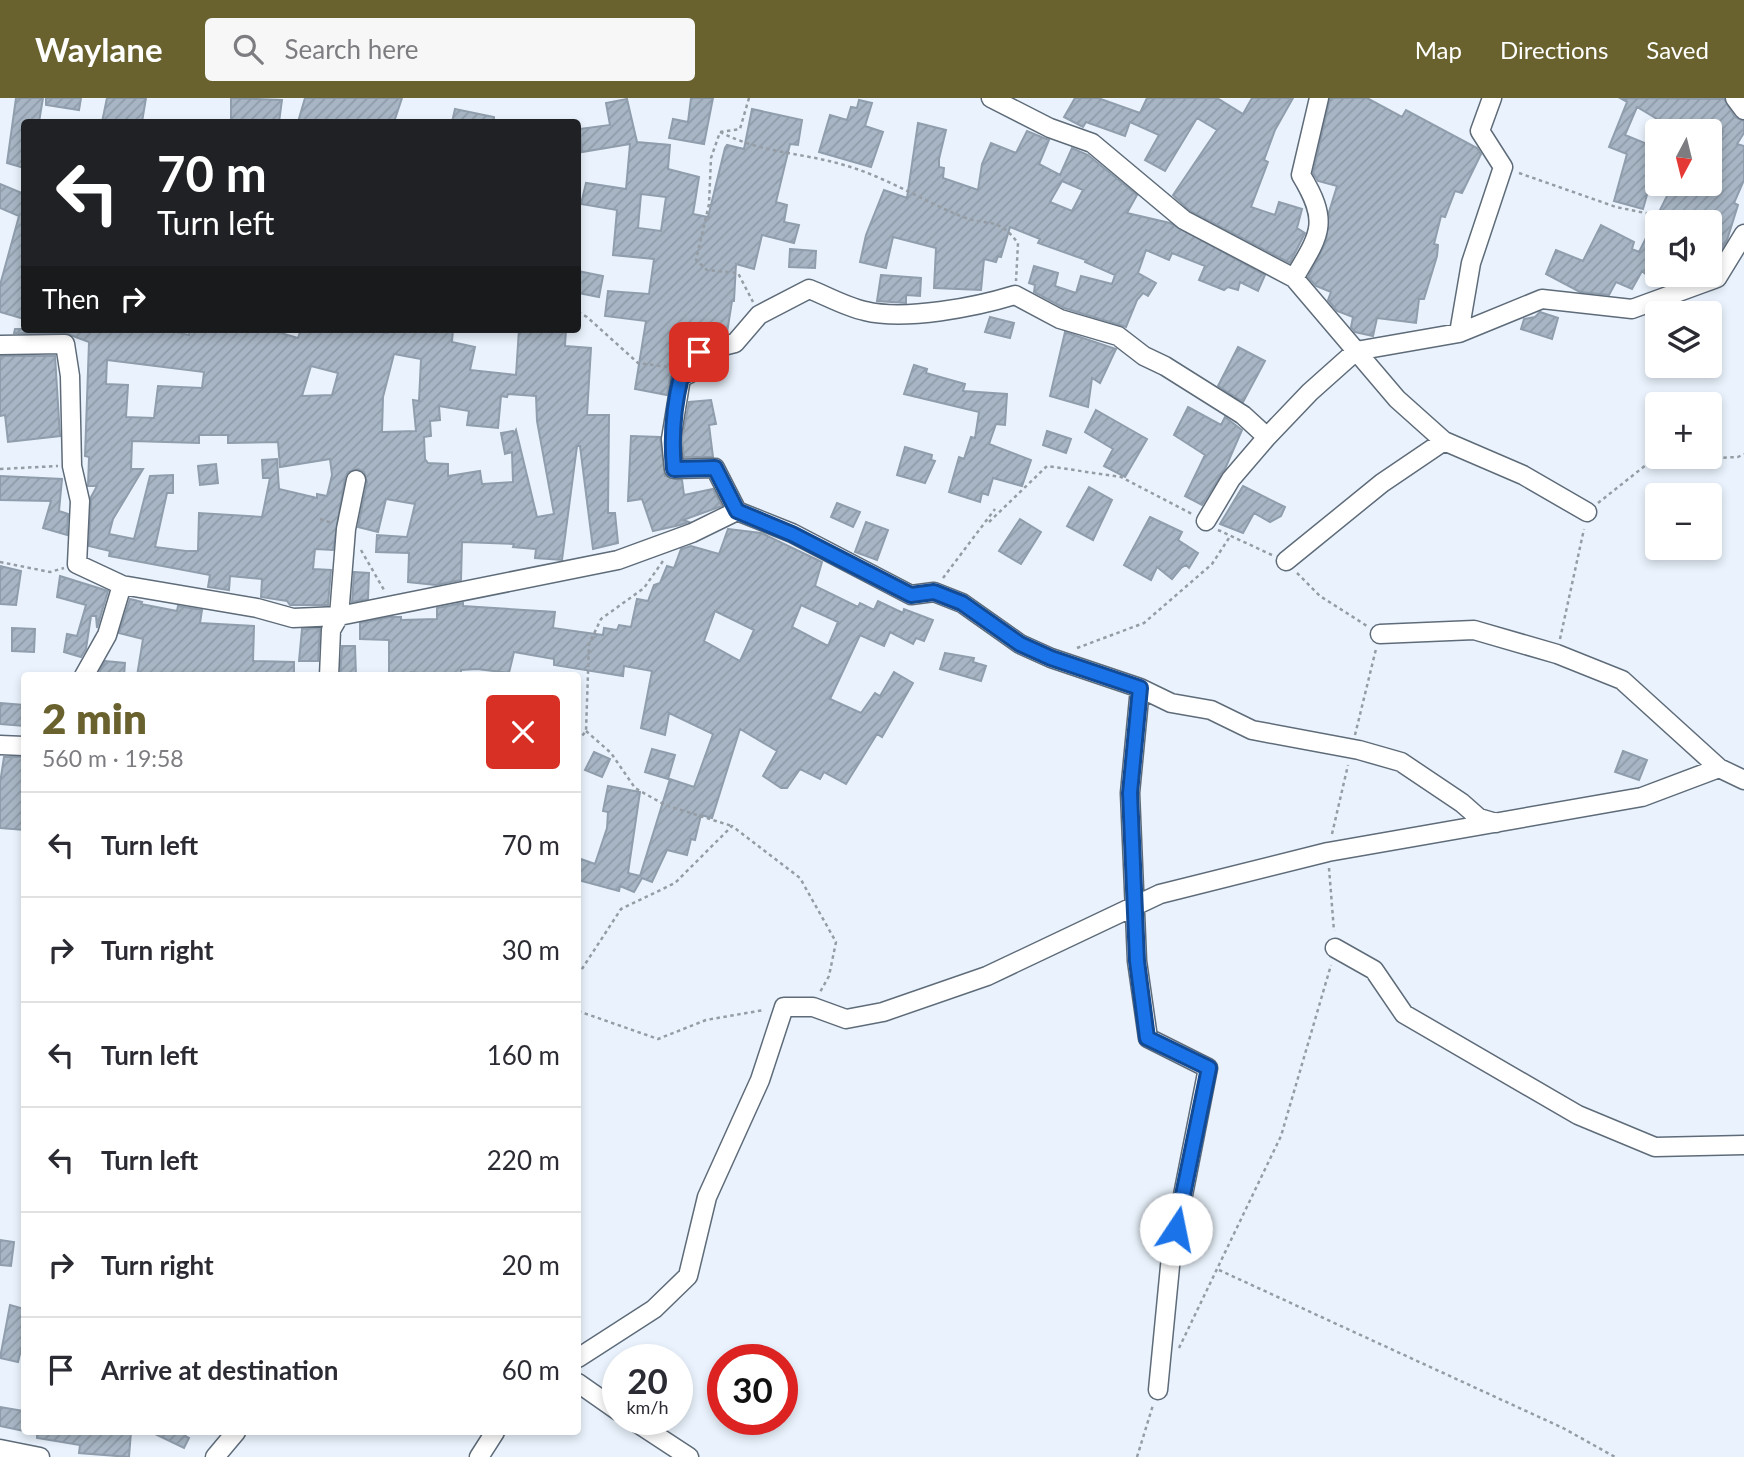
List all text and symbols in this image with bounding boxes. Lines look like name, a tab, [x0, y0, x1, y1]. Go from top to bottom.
search box	[205, 18, 695, 81]
text: Waylane	[35, 29, 163, 69]
icon: search	[229, 30, 267, 68]
text: Search here	[285, 33, 419, 65]
text: Map	[1415, 35, 1462, 64]
text: Directions	[1500, 35, 1608, 64]
text: Saved	[1646, 35, 1709, 64]
north arrow	[1645, 119, 1722, 196]
map controls	[1645, 119, 1722, 560]
text: 70 m	[157, 144, 267, 202]
icon: left	[42, 147, 133, 238]
text: Turn left	[157, 203, 274, 242]
button: sound	[1645, 210, 1722, 287]
icon: right	[114, 280, 152, 318]
text: Then	[42, 283, 100, 315]
button: layers	[1645, 301, 1722, 378]
pin	[669, 322, 729, 382]
icon: arrive	[680, 333, 718, 371]
button: +	[1645, 392, 1722, 469]
button: −	[1645, 483, 1722, 560]
text: 2 min	[42, 693, 147, 743]
button: close	[486, 695, 560, 769]
text: 560 m · 19:58	[42, 744, 184, 772]
icon: left	[42, 826, 80, 864]
text: Turn left	[101, 829, 198, 861]
text: 70 m	[502, 829, 560, 861]
icon: right	[42, 931, 80, 969]
text: Turn right	[101, 934, 214, 966]
text: 30 m	[502, 934, 560, 966]
icon: left	[42, 1036, 80, 1074]
text: Turn left	[101, 1039, 198, 1071]
text: 160 m	[487, 1039, 560, 1071]
icon: left	[42, 1141, 80, 1179]
text: Turn left	[101, 1144, 198, 1176]
text: 220 m	[487, 1144, 560, 1176]
position arrow	[1139, 1192, 1213, 1266]
icon: right	[42, 1246, 80, 1284]
text: Turn right	[101, 1249, 214, 1281]
text: 20 m	[502, 1249, 560, 1281]
speed limit sign: 30	[707, 1344, 798, 1435]
icon: arrive	[42, 1351, 80, 1389]
text: Arrive at destination	[101, 1354, 338, 1386]
text: 60 m	[502, 1354, 560, 1386]
text: 20	[627, 1359, 668, 1401]
text: km/h	[626, 1396, 669, 1418]

